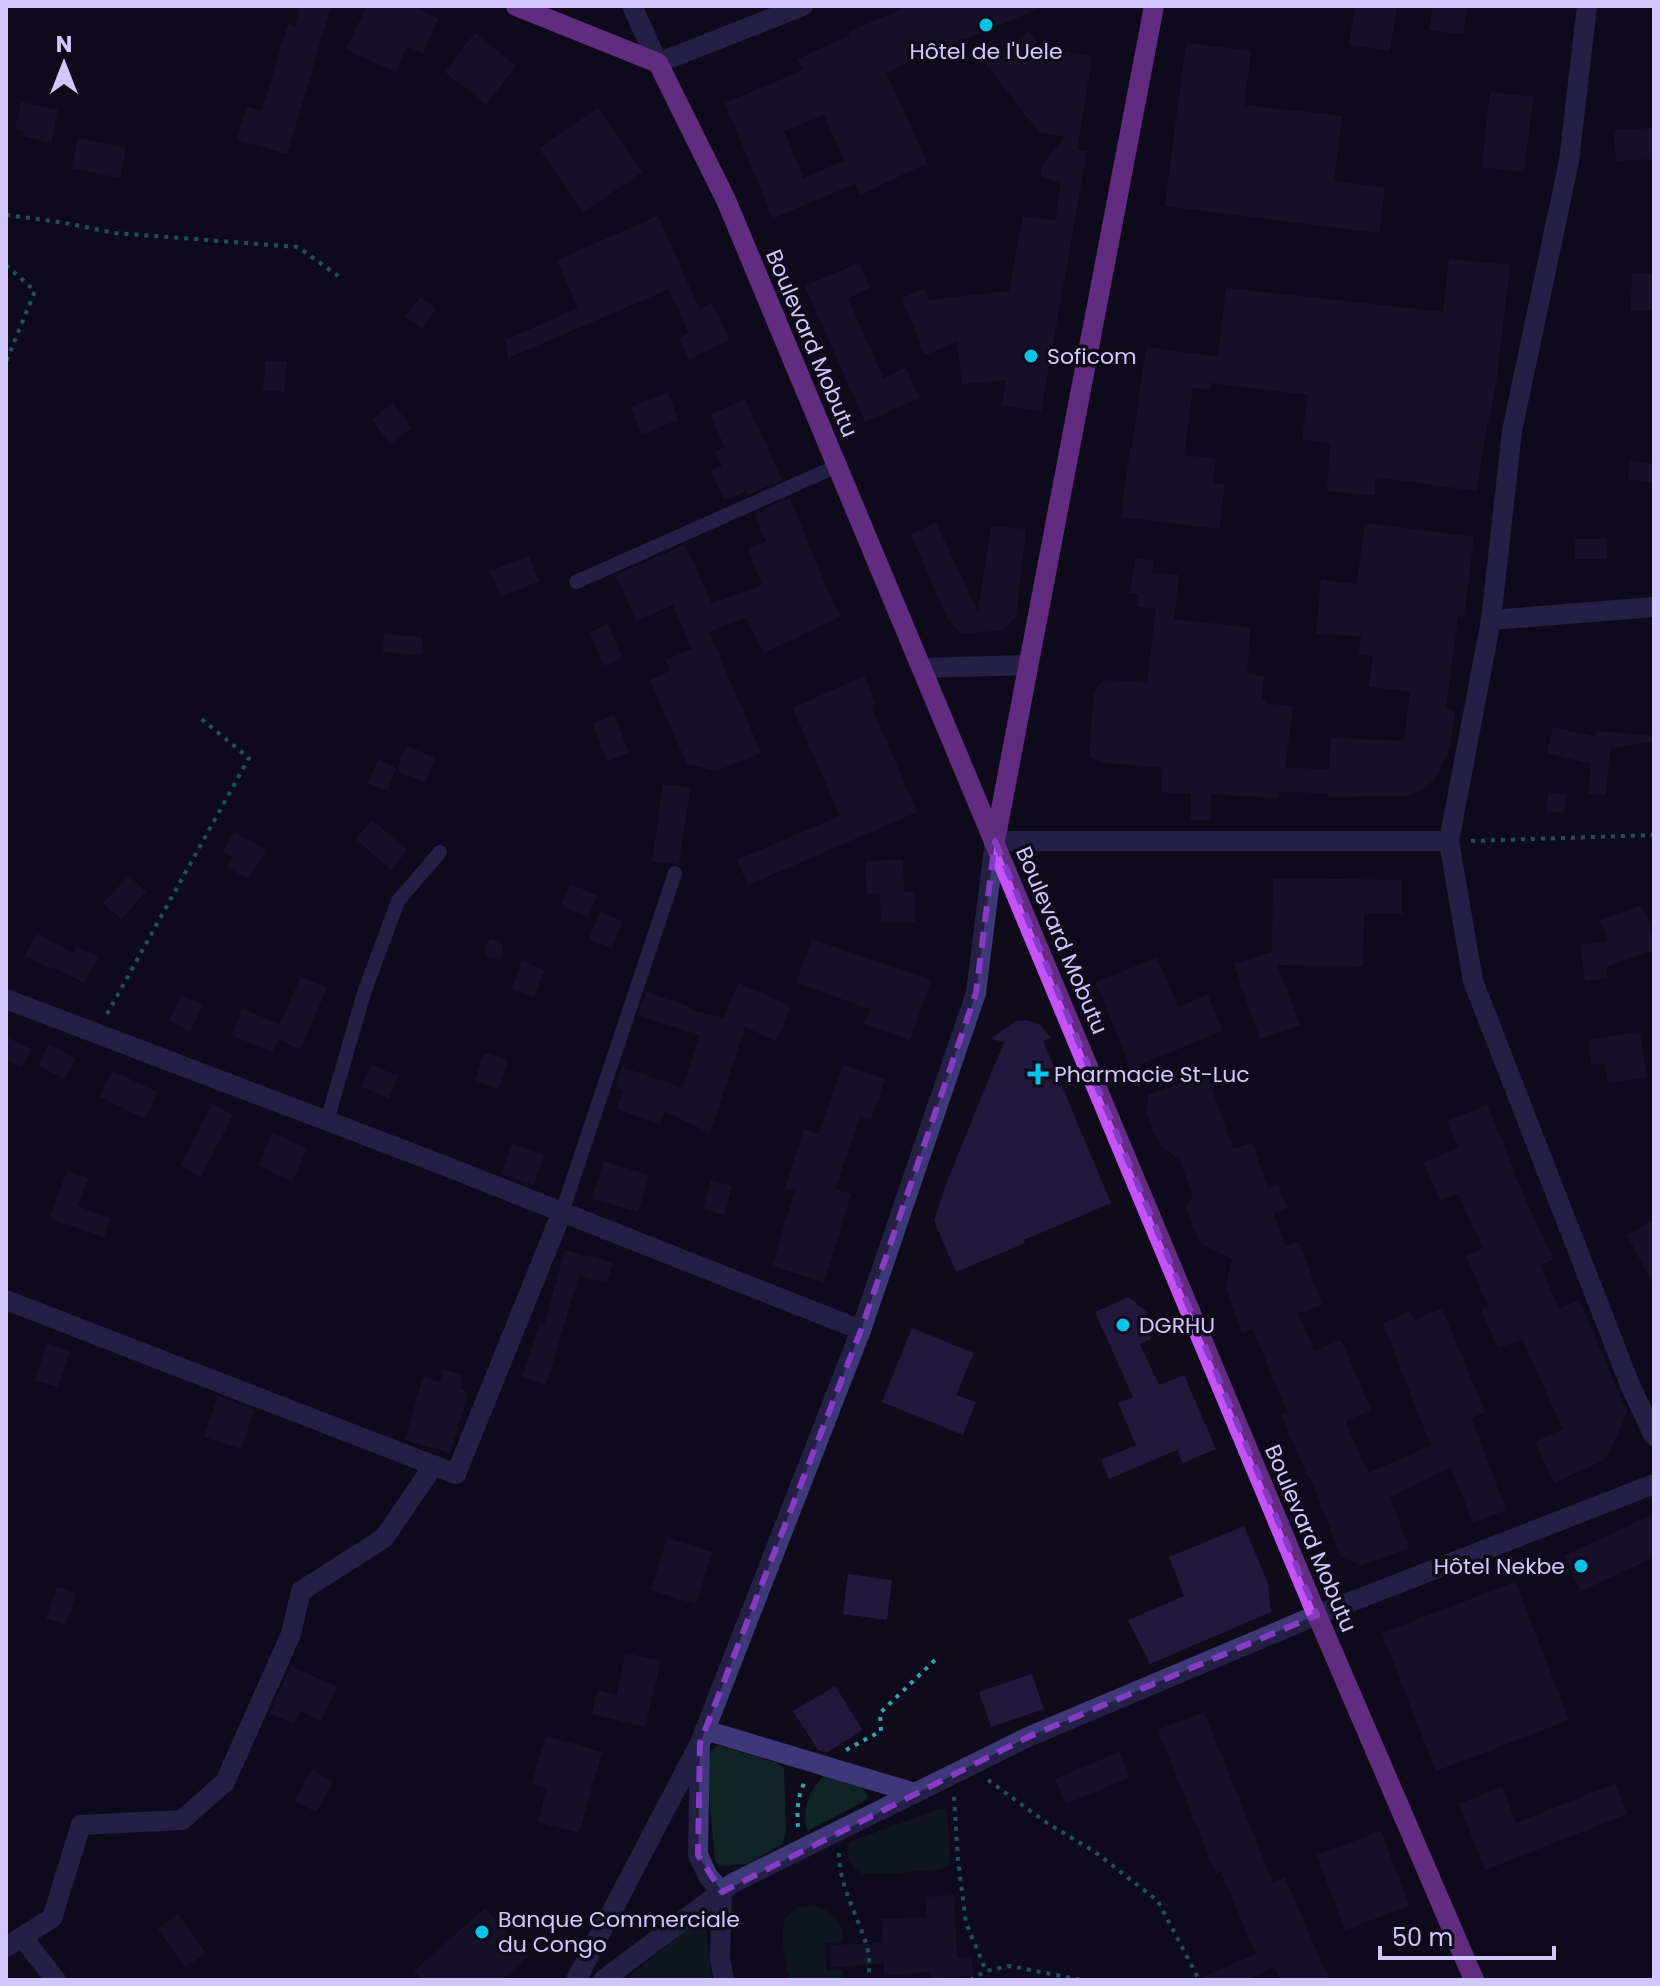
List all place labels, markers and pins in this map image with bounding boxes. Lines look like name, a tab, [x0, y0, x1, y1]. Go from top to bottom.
marker: Hôtel de l'Uele	[977, 16, 995, 34]
place label: Hôtel de l'Uele	[909, 36, 1063, 67]
place label: Soficom	[1047, 341, 1137, 372]
marker: Soficom	[1022, 347, 1040, 365]
place label: Pharmacie St-Luc	[1054, 1059, 1250, 1090]
marker: Pharmacie St-Luc	[1029, 1065, 1047, 1083]
place label: DGRHU	[1139, 1310, 1215, 1341]
marker: DGRHU	[1114, 1316, 1132, 1334]
place label: Hôtel Nekbe	[1434, 1551, 1565, 1582]
marker: Hôtel Nekbe	[1572, 1557, 1590, 1575]
place label: Banque Commerciale du Congo	[498, 1904, 740, 1960]
marker: Banque Commerciale du Congo	[473, 1923, 491, 1941]

